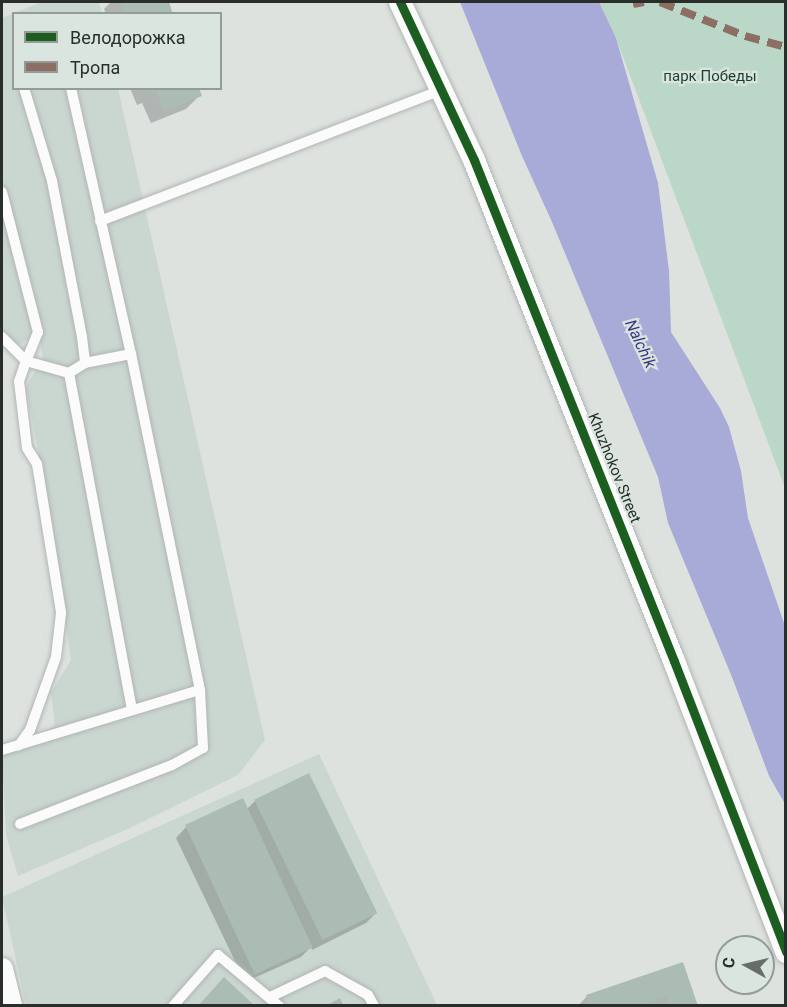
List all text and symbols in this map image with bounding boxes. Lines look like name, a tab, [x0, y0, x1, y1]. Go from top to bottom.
legend	[12, 12, 222, 90]
text: Велодорожка	[70, 27, 185, 48]
text: Тропа	[70, 57, 120, 78]
park label: парк Победы	[663, 68, 757, 86]
water label: Nalchik	[620, 317, 660, 371]
street label: Khuzhokov Street	[584, 410, 644, 526]
north arrow	[715, 935, 775, 995]
text: С	[719, 956, 739, 969]

